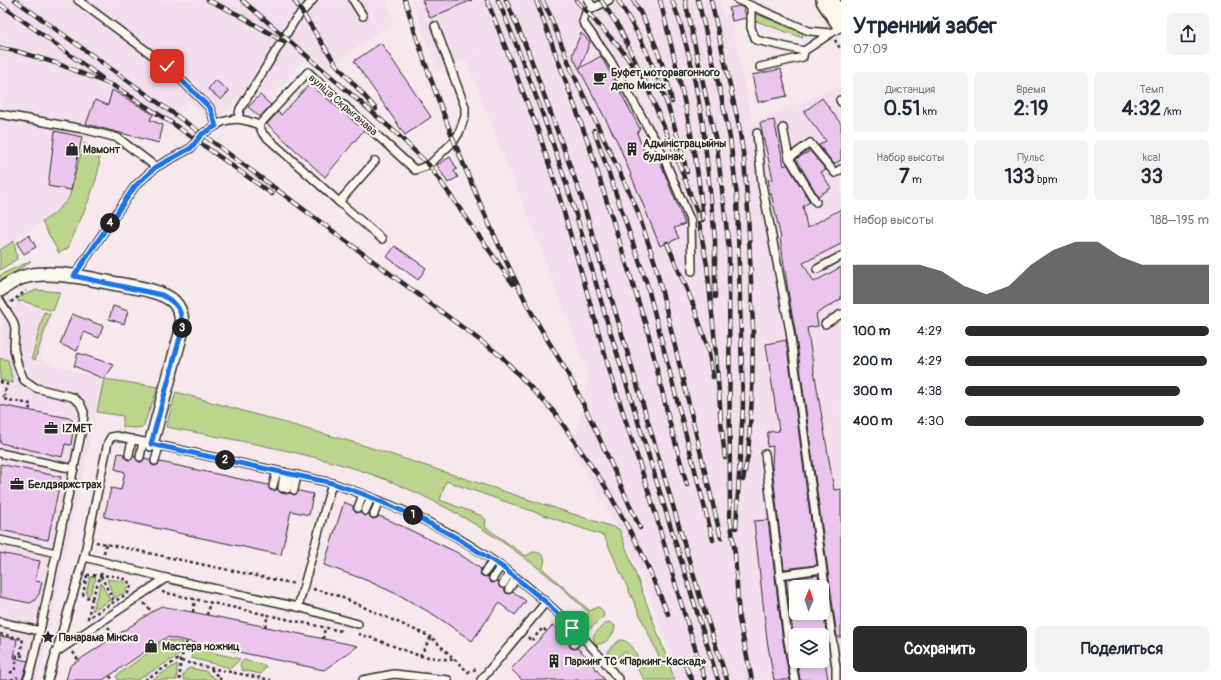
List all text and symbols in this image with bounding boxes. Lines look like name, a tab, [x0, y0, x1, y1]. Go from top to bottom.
text: Утренний забег	[853, 12, 997, 40]
button: share	[1167, 13, 1209, 55]
text: 07:09	[853, 41, 888, 57]
pin	[150, 49, 184, 83]
icon: check	[156, 55, 178, 77]
place label: Буфет моторвагонного депо Минск	[610, 66, 720, 92]
cafe icon: Буфет моторвагонного депо Минск	[592, 70, 608, 86]
street label: вуліца Скрыганава	[306, 72, 380, 138]
text: Дистанция	[885, 83, 935, 96]
text: Время	[1016, 83, 1046, 96]
text: Темп	[1139, 83, 1164, 96]
text: 0.51	[884, 96, 920, 121]
text: 2:19	[1014, 96, 1048, 121]
text: 4:32	[1122, 96, 1161, 121]
text: km	[920, 105, 937, 118]
text: /km	[1161, 105, 1182, 118]
place label: Адміністрацыйны будынак	[643, 137, 726, 163]
shop icon: Мамонт	[64, 141, 80, 157]
building icon: Адміністрацыйны будынак	[624, 141, 640, 157]
place label: Мамонт	[83, 143, 121, 156]
text: Набор высоты	[876, 151, 944, 164]
text: Пульс	[1017, 151, 1045, 164]
text: kcal	[1143, 151, 1161, 164]
text: 7	[899, 164, 910, 189]
text: 133	[1005, 164, 1035, 189]
text: 33	[1140, 164, 1163, 189]
text: m	[910, 173, 922, 186]
text: bpm	[1035, 173, 1057, 186]
text: Набор высоты	[853, 212, 934, 228]
text: 188–195 m	[1150, 212, 1209, 228]
pin: 4	[100, 213, 120, 233]
text: 4	[107, 216, 113, 229]
pin: 3	[172, 318, 192, 338]
text: 3	[179, 321, 185, 334]
text: 100 m	[853, 323, 890, 339]
text: 4:29	[917, 323, 942, 339]
text: 200 m	[853, 353, 892, 369]
text: 4:29	[917, 353, 942, 369]
text: 300 m	[853, 383, 892, 399]
text: 4:38	[917, 383, 942, 399]
text: 400 m	[853, 413, 893, 429]
text: 4:30	[917, 413, 944, 429]
office icon: IZMET	[43, 420, 59, 436]
place label: IZMET	[62, 422, 93, 435]
pin: 2	[215, 450, 235, 470]
text: 2	[222, 453, 228, 466]
office icon: Белдзяржстрах	[9, 476, 25, 492]
place label: Белдзяржстрах	[28, 478, 102, 491]
pin: 1	[403, 505, 423, 525]
text: 1	[411, 508, 415, 521]
north arrow	[789, 580, 829, 620]
map controls	[789, 580, 829, 668]
pin	[555, 611, 589, 645]
icon: arrive	[561, 617, 583, 639]
button: Сохранить	[853, 626, 1027, 672]
button: Поделиться	[1035, 626, 1209, 672]
button: layers	[789, 628, 829, 668]
place icon: Панарама Мінска	[40, 629, 56, 645]
place label: Панарама Мінска	[59, 631, 138, 644]
shop icon: Мастера ножниц	[143, 638, 159, 654]
place label: Мастера ножниц	[162, 640, 240, 653]
building icon: Паркинг ТС «Паркинг-Каскад»	[546, 653, 562, 669]
place label: Паркинг ТС «Паркинг-Каскад»	[565, 655, 707, 668]

